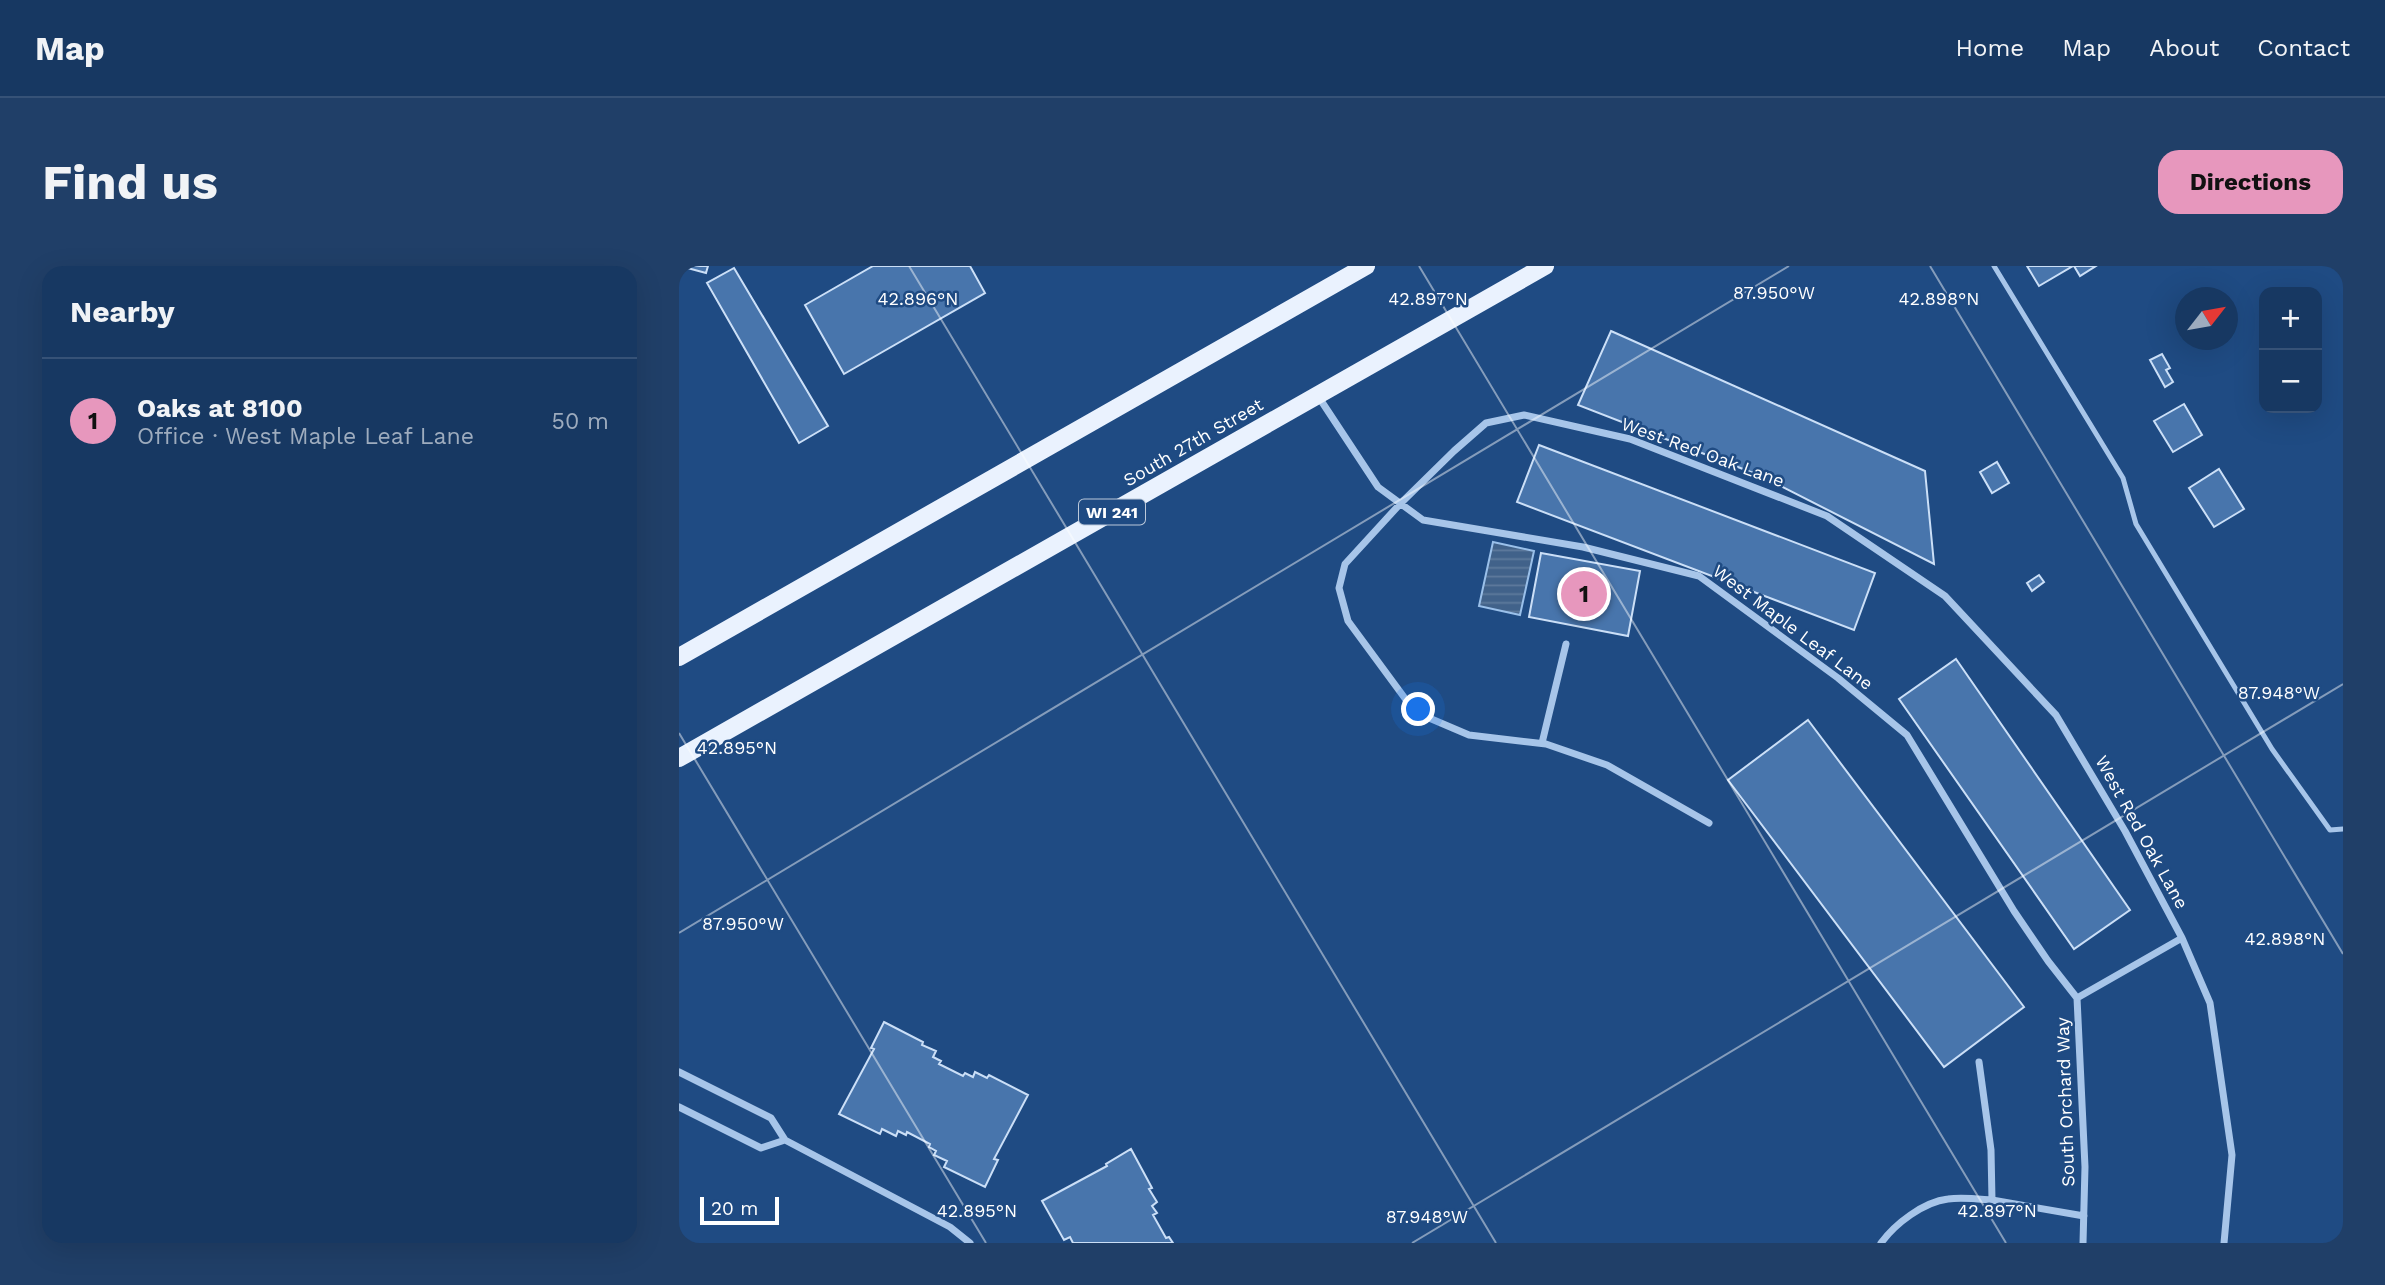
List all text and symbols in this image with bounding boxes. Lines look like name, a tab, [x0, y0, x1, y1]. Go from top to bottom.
text: Map	[35, 29, 105, 68]
text: Home	[1956, 34, 2024, 62]
text: Map	[2062, 34, 2111, 62]
text: About	[2149, 34, 2219, 62]
text: Contact	[2257, 34, 2350, 62]
button: Directions	[2158, 150, 2343, 214]
text: Find us	[42, 153, 218, 211]
text: 87.950°W	[1733, 282, 1815, 303]
north arrow	[2175, 287, 2238, 350]
map controls	[2259, 287, 2322, 413]
button: +	[2259, 287, 2322, 350]
text: 42.896°N	[878, 288, 958, 309]
text: 42.897°N	[1388, 288, 1468, 309]
text: 42.898°N	[1898, 288, 1980, 309]
text: Nearby	[70, 294, 175, 329]
button: −	[2259, 350, 2322, 413]
text: Oaks at 8100	[137, 393, 303, 423]
street label: South 27th Street	[1120, 393, 1267, 490]
text: 1	[88, 408, 98, 435]
text: 50 m	[552, 408, 609, 435]
street label: West Red Oak Lane	[1619, 413, 1787, 491]
text: Office · West Maple Leaf Lane	[137, 423, 474, 450]
road number: WI 241	[1079, 500, 1145, 524]
street label: West Maple Leaf Lane	[1709, 560, 1877, 694]
pin: 1	[1561, 568, 1607, 620]
text: 87.948°W	[2238, 682, 2320, 703]
your location	[1401, 692, 1435, 726]
text: 42.895°N	[697, 737, 777, 758]
street label: West Red Oak Lane	[2091, 752, 2193, 912]
text: 87.950°W	[702, 913, 784, 934]
text: 42.898°N	[2244, 928, 2326, 949]
street label: South Orchard Way	[2052, 1016, 2078, 1187]
scale bar	[700, 1194, 779, 1226]
text: 20 m	[711, 1197, 758, 1220]
text: 42.895°N	[937, 1200, 1017, 1221]
text: 42.897°N	[1957, 1200, 2037, 1221]
text: 87.948°W	[1386, 1206, 1468, 1227]

